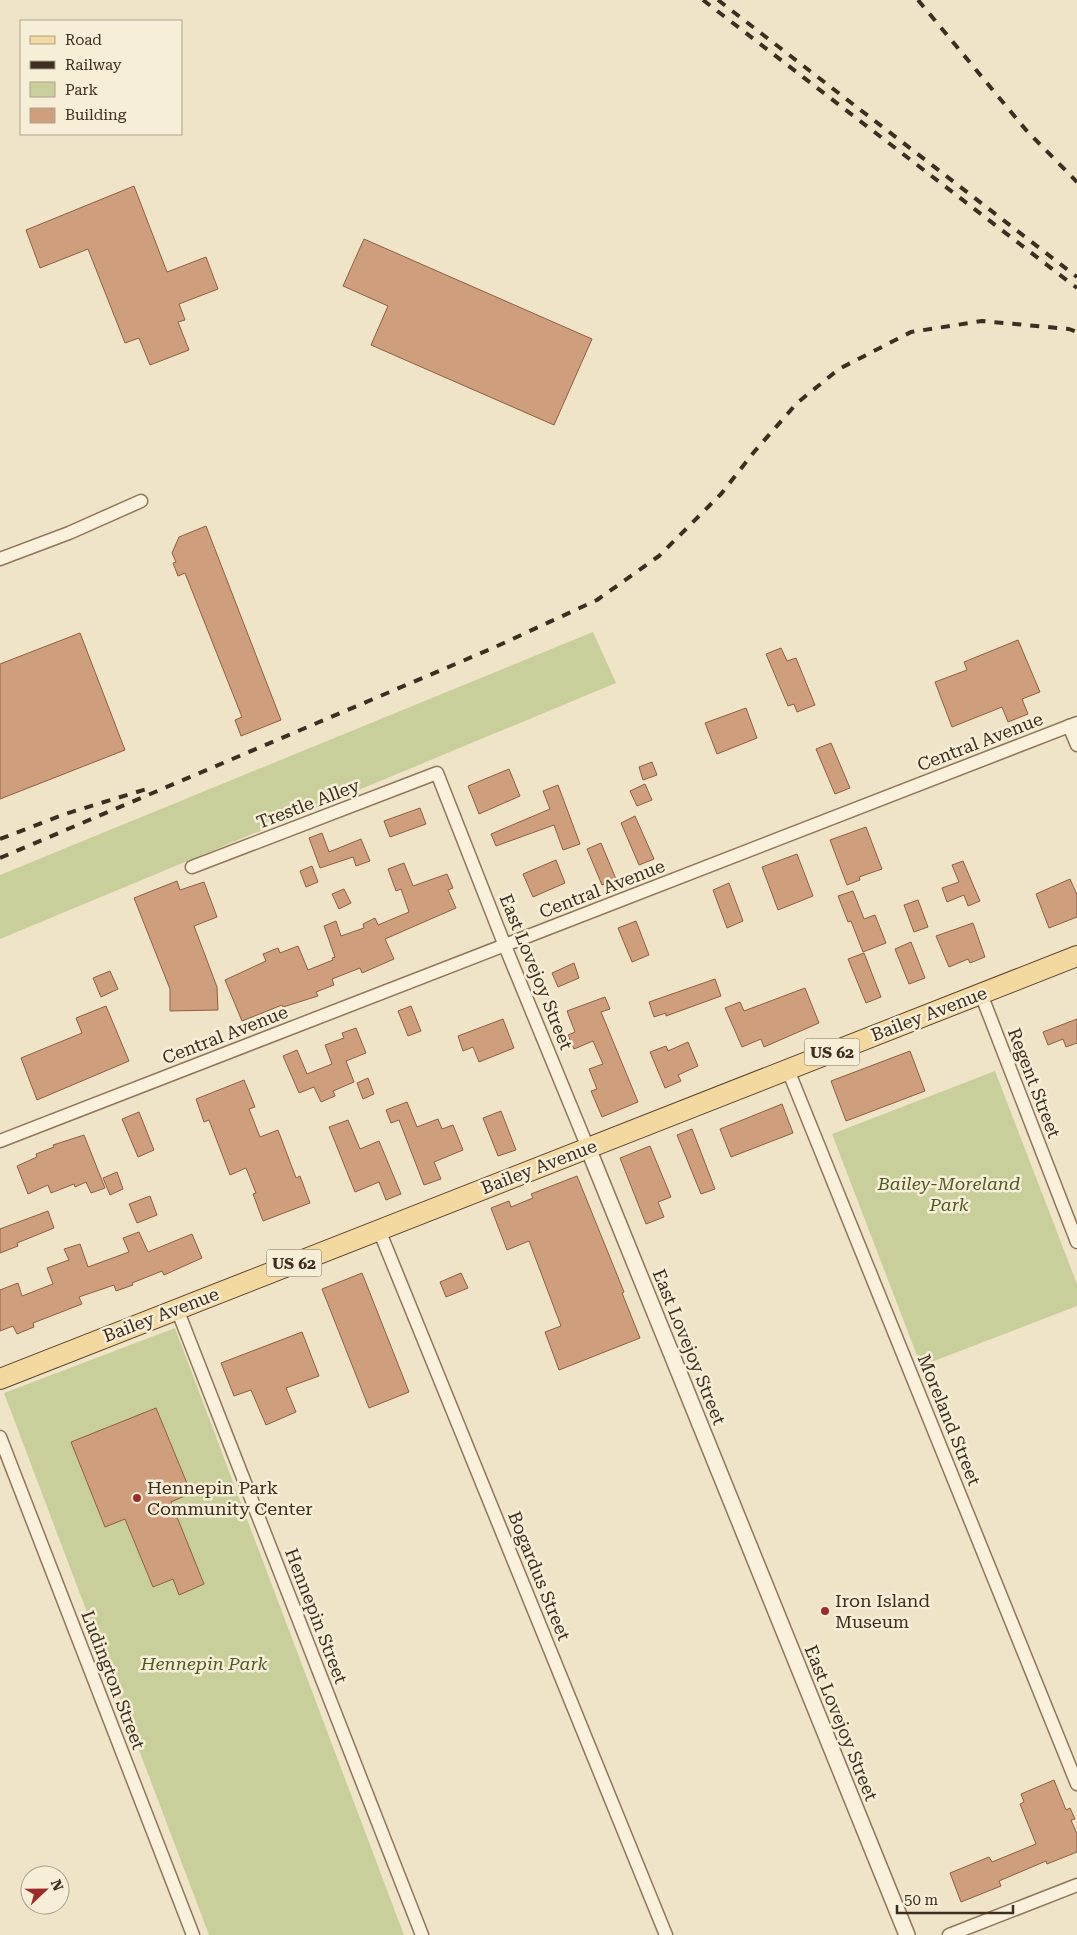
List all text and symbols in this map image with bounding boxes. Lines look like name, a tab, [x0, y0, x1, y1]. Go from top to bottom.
legend	[20, 20, 182, 135]
text: Road	[65, 31, 102, 49]
text: Railway	[65, 56, 122, 74]
text: Park	[65, 81, 99, 99]
text: Building	[65, 106, 127, 124]
street label: Central Avenue	[914, 708, 1046, 775]
street label: Trestle Alley	[253, 774, 363, 833]
street label: Central Avenue	[536, 855, 668, 922]
street label: East Lovejoy Street	[496, 891, 577, 1053]
street label: Bailey Avenue	[868, 982, 990, 1045]
street label: Central Avenue	[159, 1001, 291, 1068]
street label: Regent Street	[1004, 1025, 1065, 1141]
road number: US 62	[804, 1038, 860, 1066]
street label: Bailey Avenue	[478, 1135, 600, 1198]
park label: Bailey-Moreland Park	[877, 1173, 1020, 1215]
road number: US 62	[266, 1250, 322, 1276]
street label: East Lovejoy Street	[649, 1266, 730, 1428]
street label: Bailey Avenue	[100, 1283, 222, 1346]
street label: Moreland Street	[914, 1351, 985, 1489]
place label: Hennepin Park Community Center	[147, 1477, 313, 1519]
marker: Hennepin Park Community Center	[131, 1492, 143, 1504]
street label: Bogardus Street	[504, 1508, 575, 1644]
street label: Hennepin Street	[281, 1545, 352, 1687]
place label: Iron Island Museum	[835, 1590, 930, 1632]
marker: Iron Island Museum	[819, 1605, 831, 1617]
street label: Ludington Street	[77, 1607, 150, 1753]
street label: East Lovejoy Street	[801, 1642, 882, 1804]
park label: Hennepin Park	[140, 1653, 268, 1674]
north arrow	[20, 1865, 70, 1915]
text: N	[48, 1877, 67, 1893]
scale bar	[897, 1882, 1013, 1914]
text: 50 m	[904, 1891, 939, 1909]

